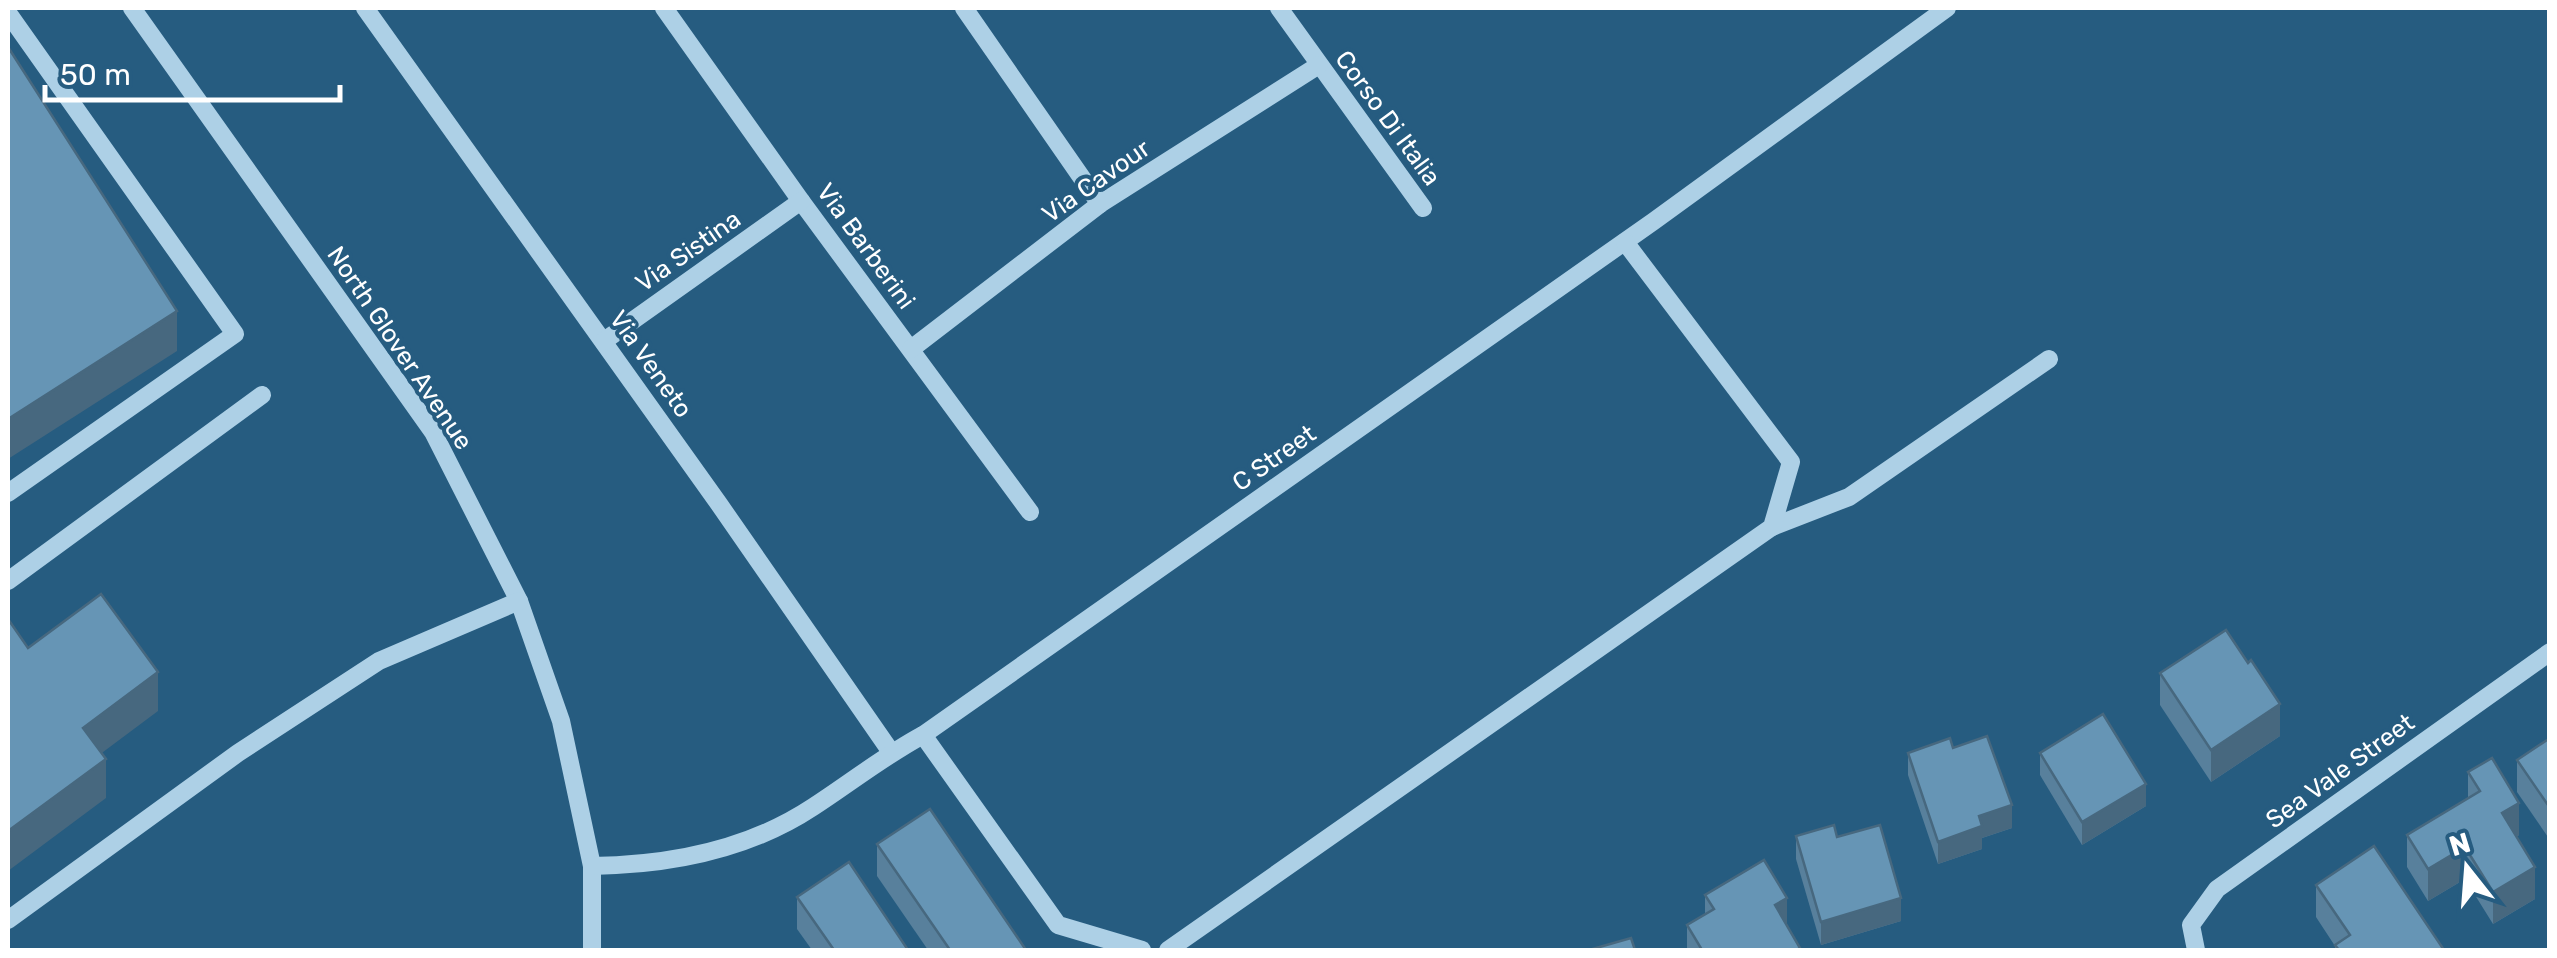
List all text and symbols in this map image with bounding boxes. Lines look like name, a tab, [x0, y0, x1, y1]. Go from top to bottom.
scale bar	[45, 40, 340, 102]
street label: Corso Di Italia	[1329, 45, 1447, 191]
text: 50 m	[60, 57, 131, 93]
street label: Via Cavour	[1037, 133, 1156, 229]
street label: Via Barberini	[811, 178, 921, 314]
street label: Via Sistina	[630, 204, 746, 298]
street label: North Glover Avenue	[321, 241, 479, 455]
street label: Via Veneto	[604, 305, 698, 423]
street label: C Street	[1227, 419, 1321, 497]
street label: Sea Vale Street	[2260, 707, 2420, 834]
north arrow	[2417, 818, 2517, 918]
text: N	[2445, 826, 2474, 863]

